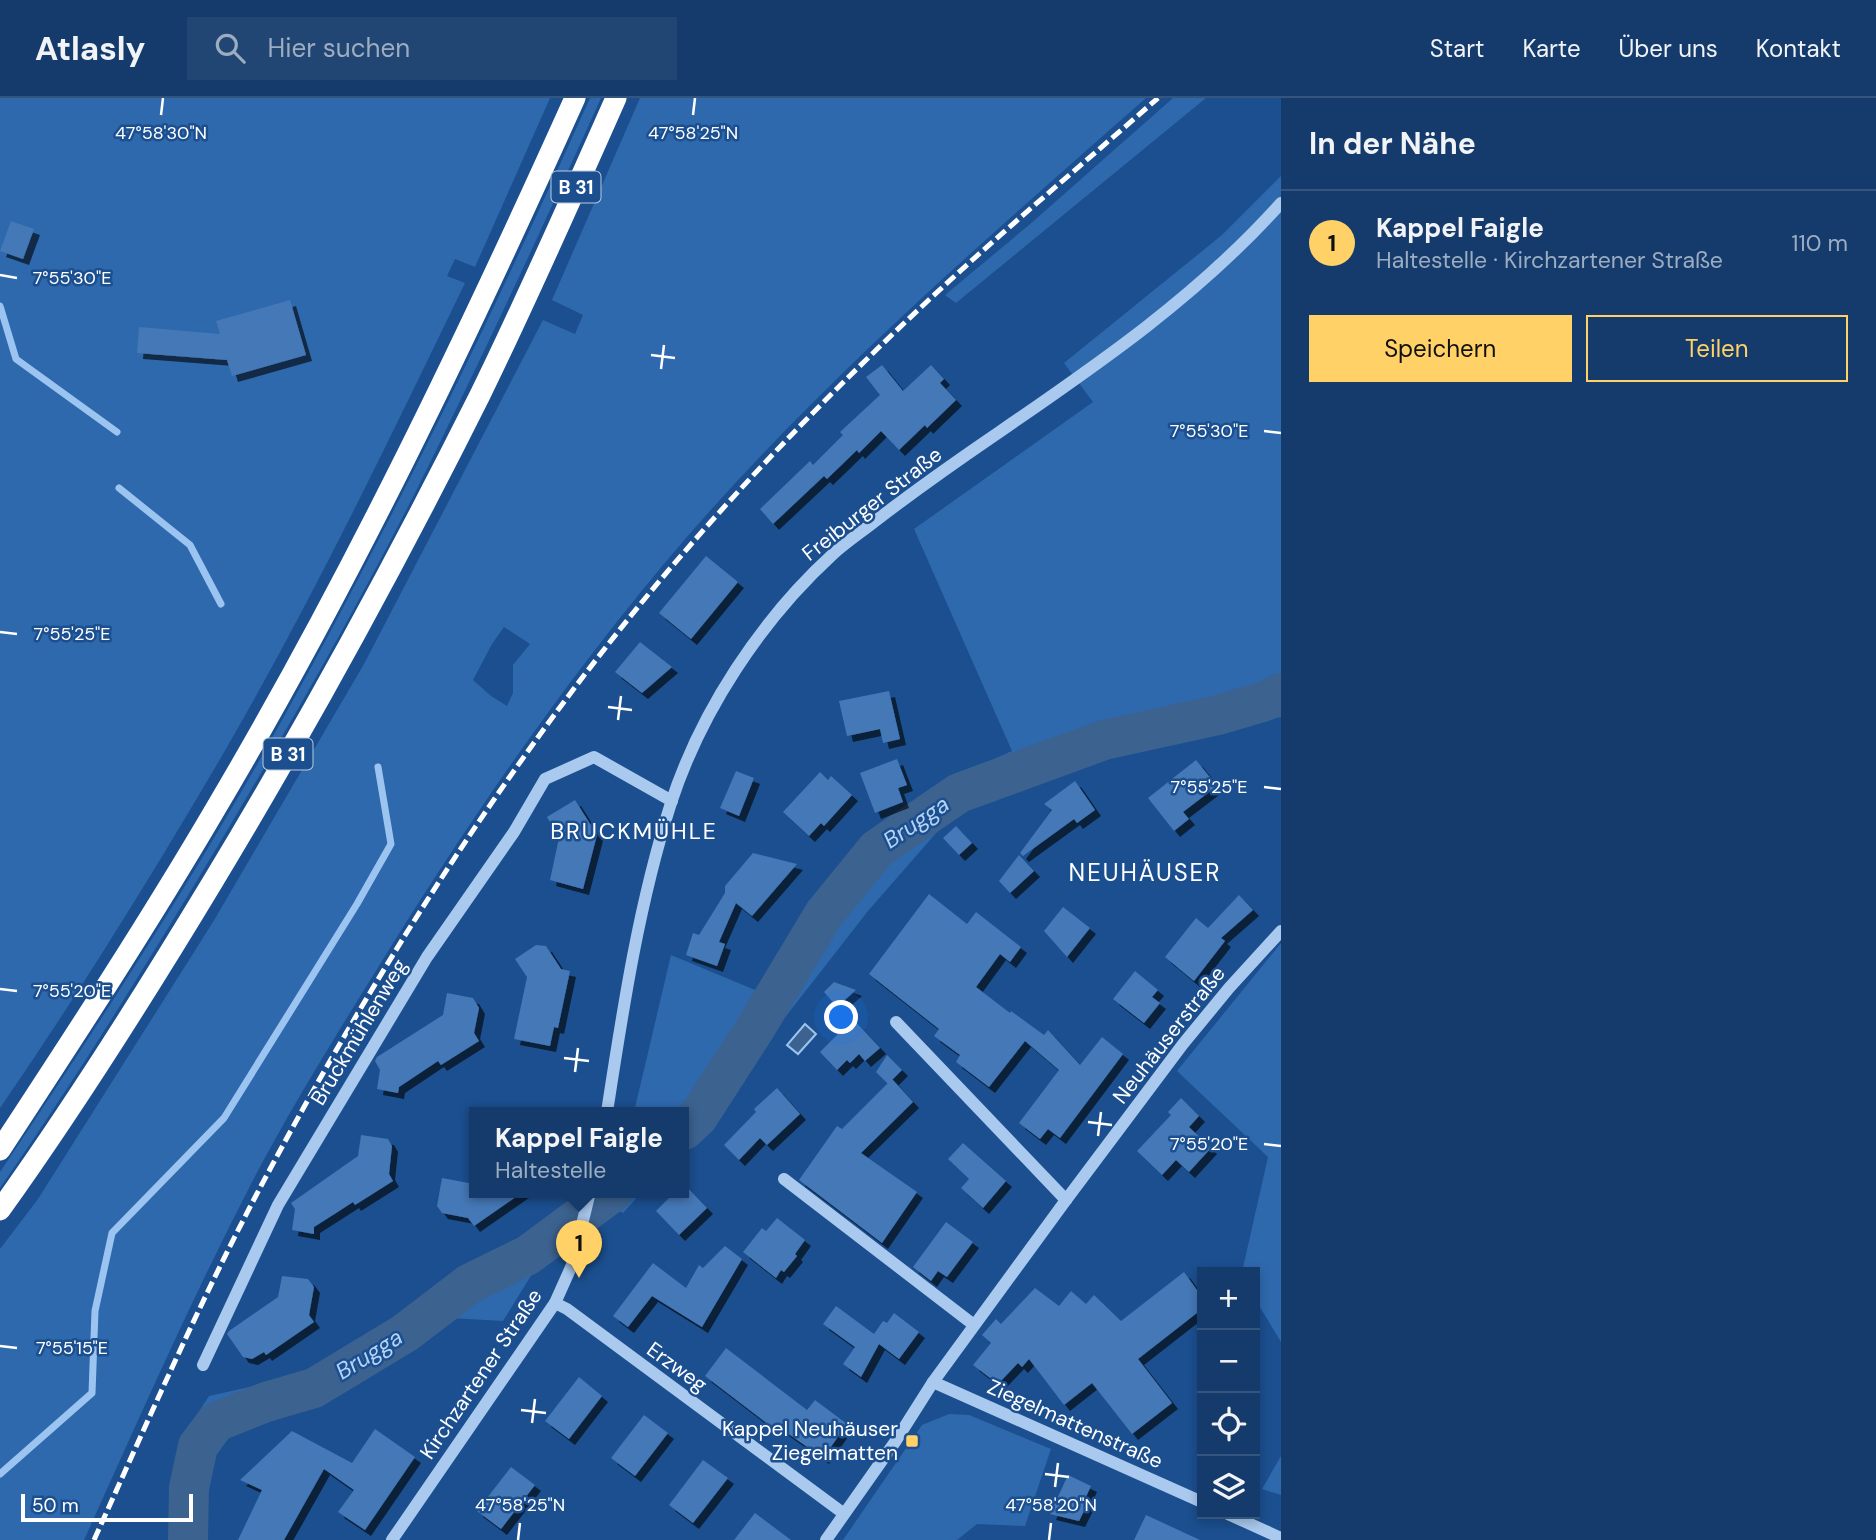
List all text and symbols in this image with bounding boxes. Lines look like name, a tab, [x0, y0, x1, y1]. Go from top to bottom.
search box	[187, 17, 677, 80]
text: Atlasly	[35, 27, 145, 70]
icon: search	[211, 29, 249, 67]
text: Hier suchen	[267, 31, 410, 65]
text: Start	[1430, 33, 1484, 64]
text: Karte	[1522, 33, 1581, 64]
text: Über uns	[1619, 33, 1718, 64]
text: Kontakt	[1756, 33, 1841, 64]
text: 47°58'30"N	[115, 121, 207, 145]
text: 47°58'25"N	[648, 121, 738, 145]
text: In der Nähe	[1309, 124, 1476, 163]
road number: B 31	[552, 172, 600, 202]
text: Kappel Faigle	[1376, 211, 1544, 245]
text: 1	[1328, 228, 1336, 258]
text: 110 m	[1791, 228, 1848, 258]
text: Haltestelle · Kirchzartener Straße	[1376, 245, 1723, 275]
text: 7°55'30"E	[33, 266, 111, 290]
button: Speichern	[1309, 315, 1572, 382]
button: Teilen	[1586, 315, 1848, 382]
text: 7°55'30"E	[1170, 419, 1248, 443]
street label: Freiburger Straße	[796, 441, 948, 567]
text: 7°55'25"E	[34, 622, 110, 646]
road number: B 31	[264, 738, 312, 769]
text: 7°55'25"E	[1171, 775, 1247, 799]
water label: Brugga	[877, 789, 955, 855]
district label: BRUCKMÜHLE	[550, 816, 718, 846]
district label: NEUHÄUSER	[1069, 857, 1221, 888]
street label: Bruckmühlenweg	[304, 954, 414, 1110]
street label: Neuhäuserstraße	[1106, 960, 1232, 1110]
text: 7°55'20"E	[33, 979, 111, 1003]
your location	[824, 1000, 858, 1034]
popup	[469, 1107, 689, 1198]
text: Kappel Faigle	[495, 1121, 663, 1155]
text: 7°55'20"E	[1170, 1132, 1248, 1156]
text: Haltestelle	[495, 1155, 606, 1185]
pin: 1	[556, 1220, 602, 1278]
map controls	[1197, 1267, 1260, 1519]
button: +	[1197, 1267, 1260, 1330]
street label: Kirchzartener Straße	[414, 1283, 549, 1465]
water label: Brugga	[330, 1322, 408, 1386]
button: −	[1197, 1330, 1260, 1393]
text: 7°55'15"E	[36, 1336, 108, 1360]
street label: Erzweg	[641, 1336, 713, 1399]
street label: Ziegelmattenstraße	[983, 1373, 1167, 1475]
button: locate	[1197, 1393, 1260, 1456]
place label: Kappel Neuhäuser Ziegelmatten	[722, 1415, 898, 1467]
marker: Kappel Neuhäuser Ziegelmatten	[904, 1433, 920, 1449]
button: layers	[1197, 1456, 1260, 1519]
scale bar	[21, 1491, 192, 1523]
text: 50 m	[32, 1493, 79, 1518]
text: 47°58'25"N	[475, 1493, 565, 1517]
text: 47°58'20"N	[1005, 1493, 1097, 1517]

